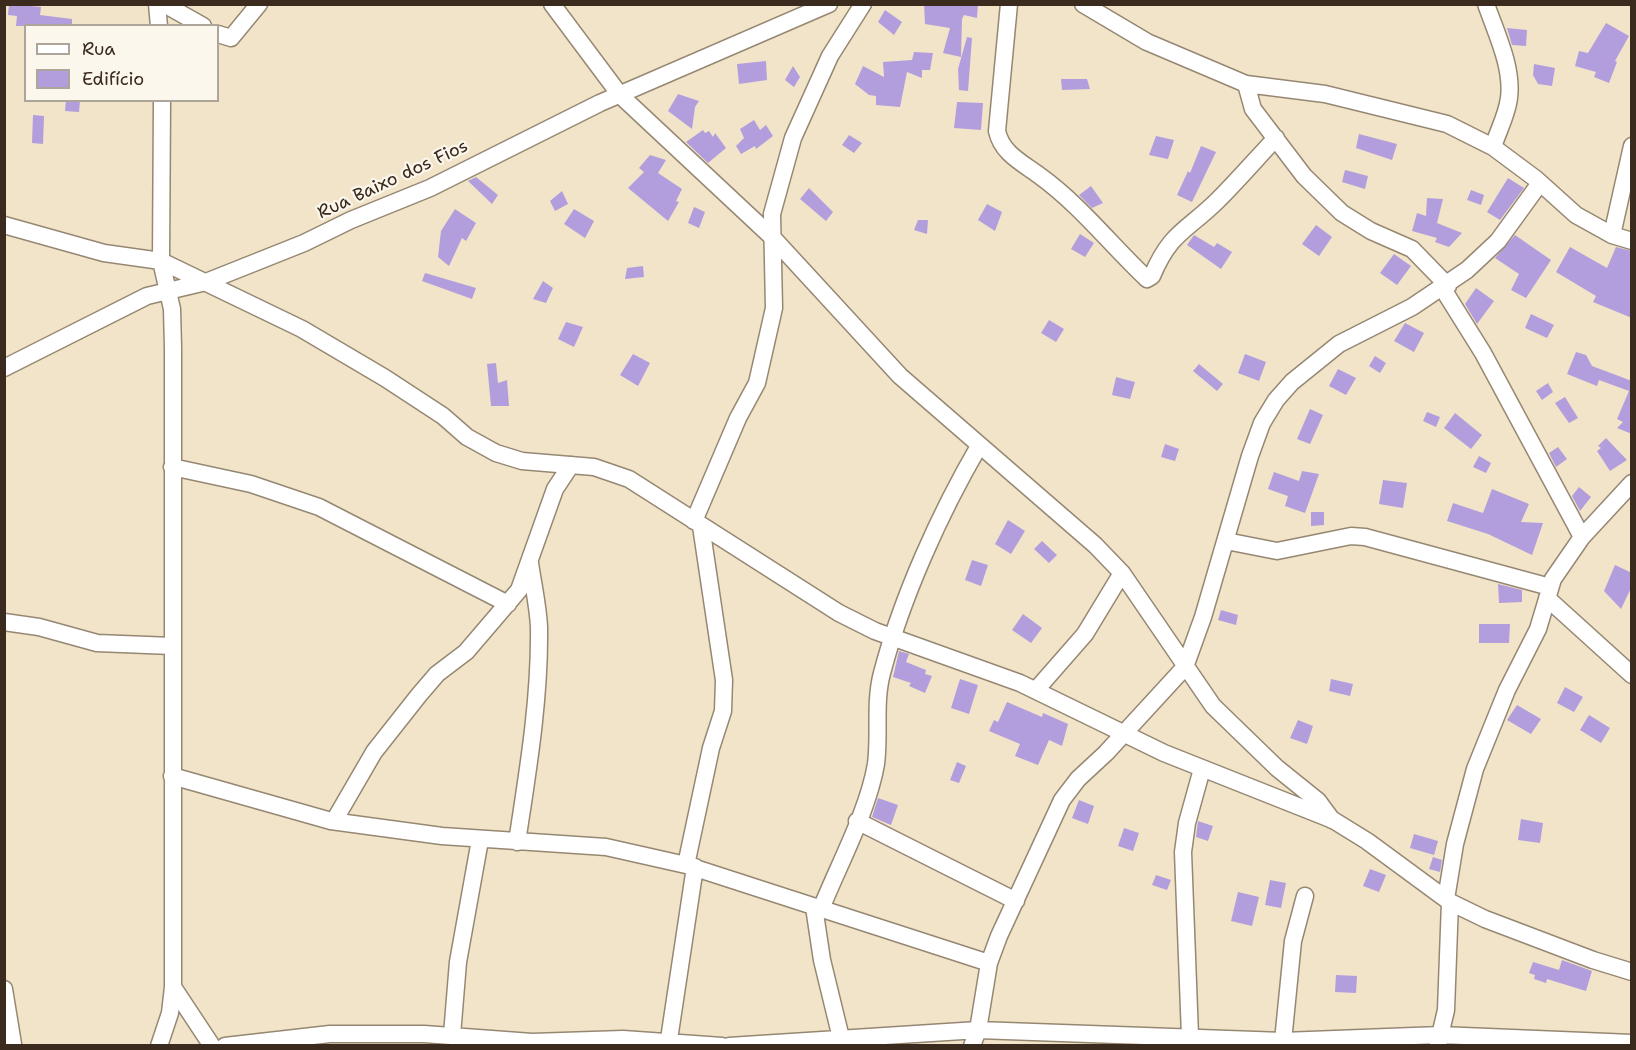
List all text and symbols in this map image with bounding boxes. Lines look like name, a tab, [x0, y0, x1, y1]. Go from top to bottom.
legend	[24, 24, 219, 102]
text: Rua	[82, 37, 115, 61]
text: Edifício	[82, 67, 144, 91]
street label: Rua Baixo dos Fios	[314, 136, 472, 224]

